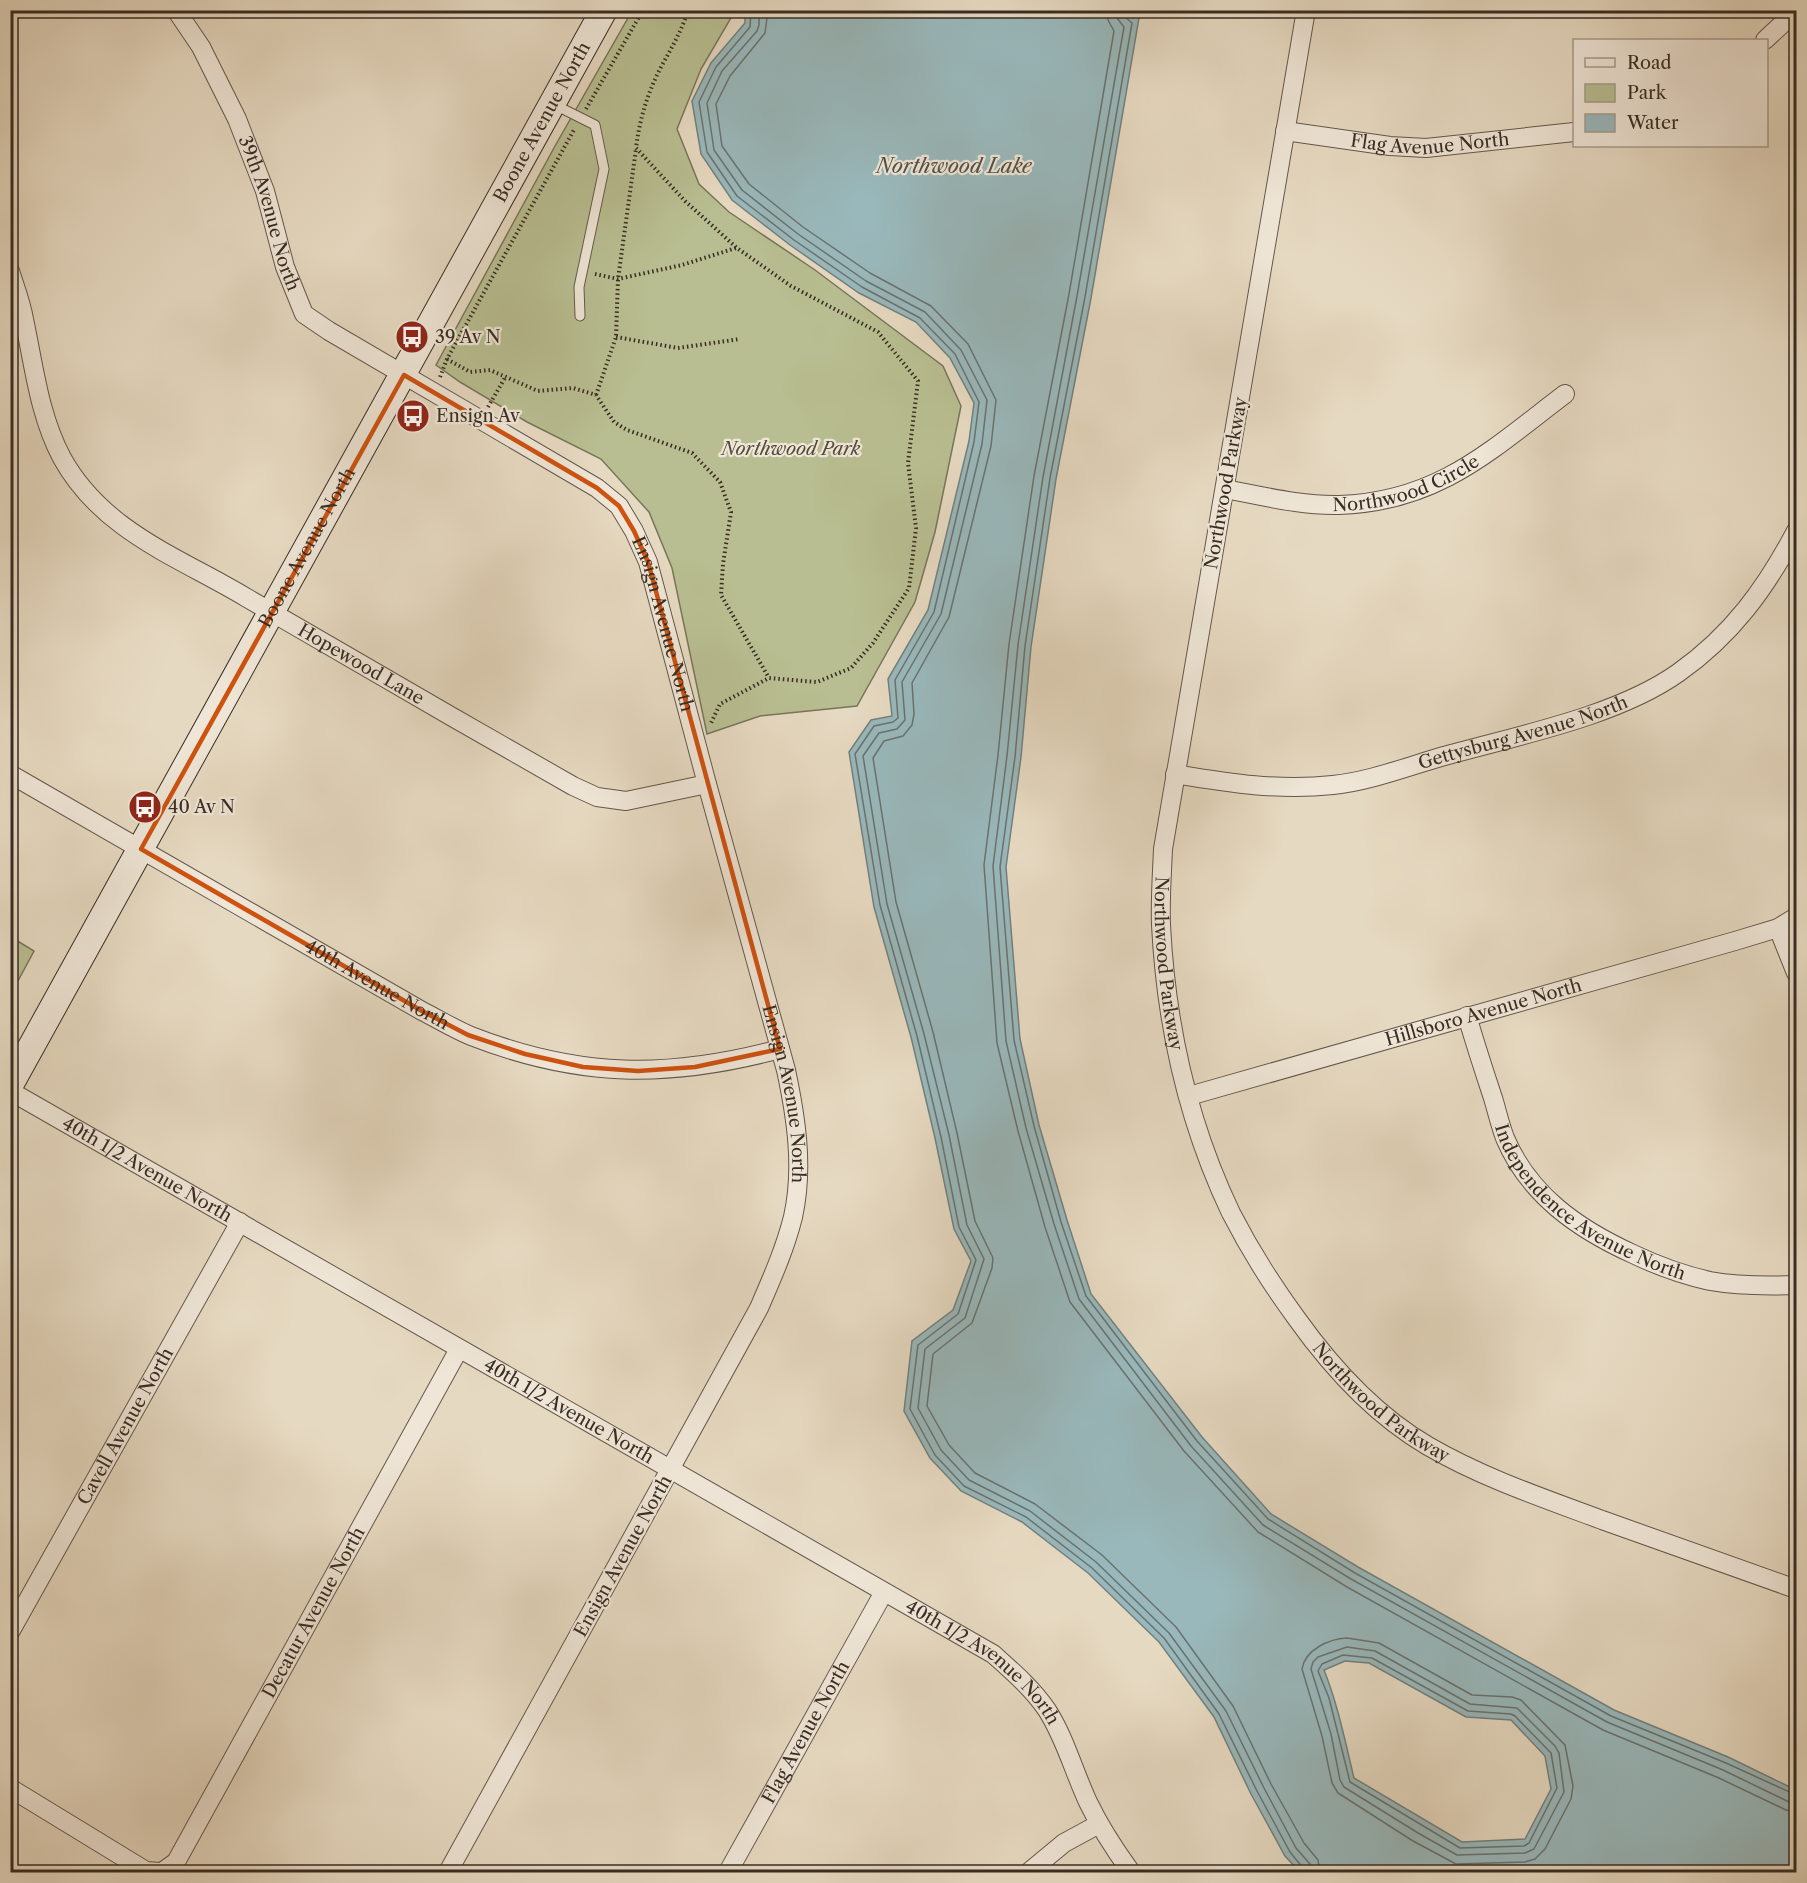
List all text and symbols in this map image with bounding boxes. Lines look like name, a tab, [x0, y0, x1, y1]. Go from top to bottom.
street label: Boone Avenue North	[489, 38, 595, 206]
legend	[1573, 39, 1768, 147]
text: Road	[1627, 52, 1672, 74]
text: Park	[1627, 82, 1668, 104]
text: Water	[1626, 112, 1679, 134]
street label: Flag Avenue North	[1349, 128, 1510, 159]
street label: 39th Avenue North	[234, 133, 305, 294]
water label: Northwood Lake	[874, 154, 1033, 178]
bus stop icon: 39 Av N	[394, 319, 430, 355]
place label: 39 Av N	[435, 326, 501, 348]
street label: Northwood Parkway	[1200, 394, 1252, 571]
bus stop icon: Ensign Av	[395, 398, 431, 434]
place label: Ensign Av	[436, 405, 520, 427]
park label: Northwood Park	[720, 438, 861, 460]
street label: Northwood Circle	[1332, 450, 1483, 516]
street label: Boone Avenue North	[254, 464, 360, 632]
street label: Ensign Avenue North	[627, 533, 698, 714]
street label: Hopewood Lane	[294, 619, 428, 709]
street label: Gettysburg Avenue North	[1415, 691, 1631, 774]
bus stop icon: 40 Av N	[127, 789, 163, 825]
place label: 40 Av N	[168, 796, 235, 818]
street label: Northwood Parkway	[1150, 876, 1188, 1053]
street label: 40th Avenue North	[300, 935, 453, 1034]
street label: Hillsboro Avenue North	[1383, 974, 1584, 1051]
street label: Ensign Avenue North	[757, 1002, 809, 1184]
street label: 40th 1/2 Avenue North	[58, 1112, 236, 1227]
street label: Independence Avenue North	[1490, 1121, 1688, 1285]
street label: Northwood Parkway	[1308, 1338, 1454, 1467]
street label: Cavell Avenue North	[73, 1344, 178, 1509]
street label: 40th 1/2 Avenue North	[480, 1354, 658, 1468]
street label: Ensign Avenue North	[569, 1471, 677, 1641]
street label: Decatur Avenue North	[258, 1523, 370, 1702]
street label: 40th 1/2 Avenue North	[902, 1595, 1064, 1729]
street label: Flag Avenue North	[757, 1657, 854, 1807]

